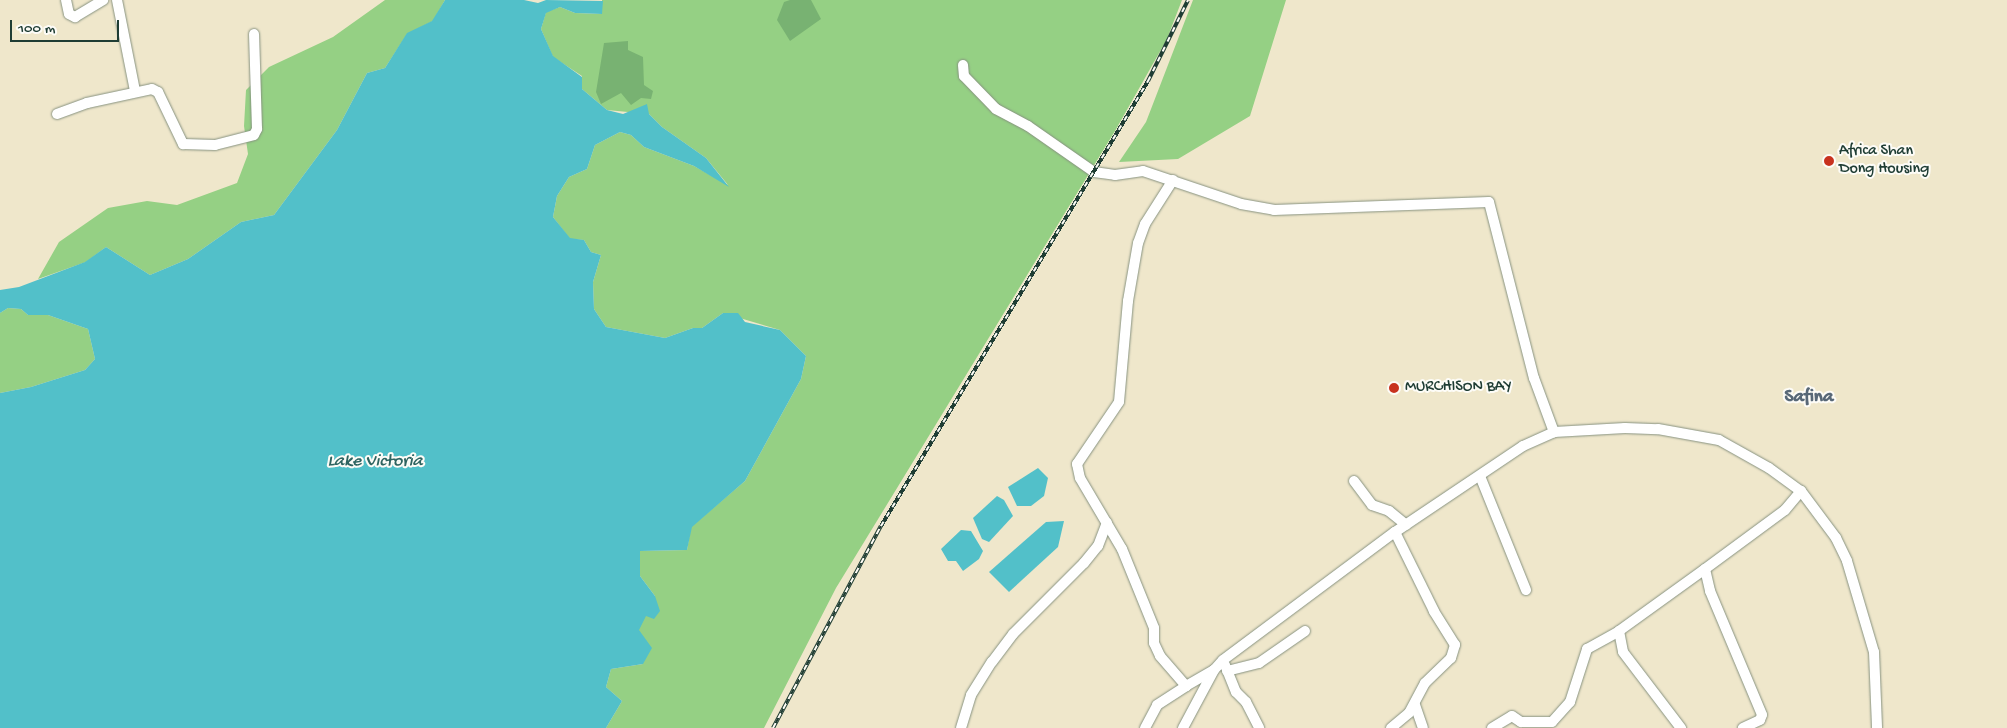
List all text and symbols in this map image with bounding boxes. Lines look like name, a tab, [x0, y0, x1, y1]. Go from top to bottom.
scale bar	[12, 10, 121, 42]
text: 100 m	[18, 20, 55, 38]
place label: Africa Shan Dong Housing	[1839, 142, 1929, 180]
marker: Africa Shan Dong Housing	[1823, 155, 1835, 167]
place label: MURCHISON BAY	[1405, 378, 1512, 398]
marker: MURCHISON BAY	[1387, 381, 1401, 395]
district label: Safina	[1785, 387, 1833, 409]
water label: Lake Victoria	[327, 451, 423, 473]

